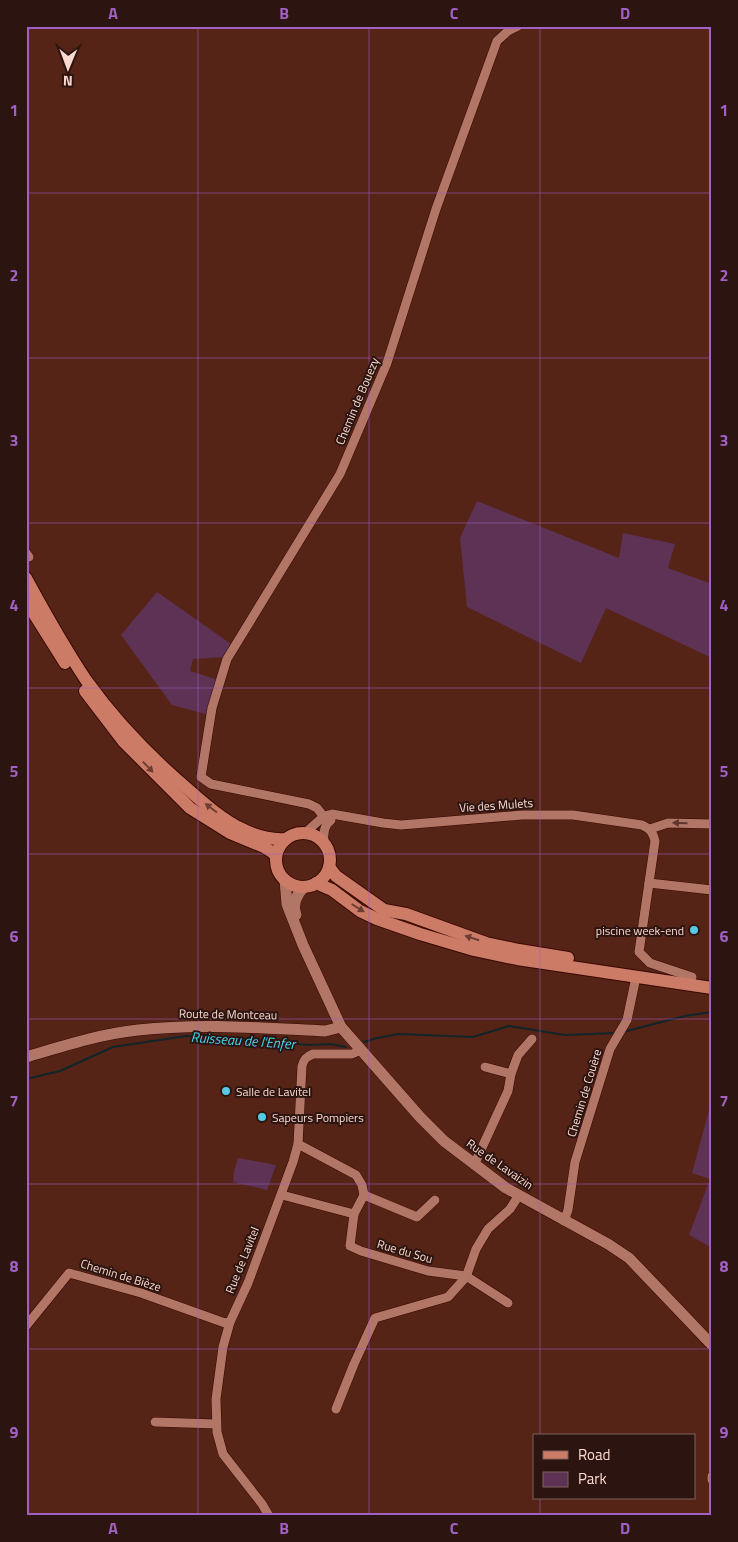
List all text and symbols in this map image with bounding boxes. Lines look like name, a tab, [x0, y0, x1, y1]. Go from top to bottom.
text: A	[108, 1, 118, 25]
text: B	[279, 1, 289, 25]
text: C	[450, 1, 459, 25]
text: D	[620, 1, 630, 25]
north arrow	[42, 42, 92, 92]
text: N	[63, 71, 73, 92]
text: 1	[10, 98, 18, 122]
text: 1	[720, 98, 728, 122]
text: 2	[10, 263, 18, 287]
text: 2	[720, 263, 728, 287]
street label: Chemin de Bouezy	[330, 354, 384, 448]
text: 3	[10, 428, 18, 452]
text: 3	[720, 428, 728, 452]
text: 4	[10, 593, 19, 617]
text: 4	[720, 593, 729, 617]
text: 5	[10, 759, 19, 783]
text: 5	[720, 759, 729, 783]
one-way arrow	[142, 761, 154, 773]
street label: Vie des Mulets	[458, 793, 534, 817]
one-way arrow	[204, 803, 218, 813]
one-way arrow	[672, 819, 688, 827]
one-way arrow	[351, 904, 364, 913]
place label: piscine week-end	[596, 921, 684, 940]
text: 6	[10, 924, 19, 948]
marker: piscine week-end	[688, 924, 700, 936]
text: 6	[720, 924, 729, 948]
one-way arrow	[464, 933, 479, 941]
street label: Route de Montceau	[179, 1004, 277, 1024]
water label: Ruisseau de l'Enfer	[190, 1026, 297, 1054]
street label: Chemin de Couère	[562, 1047, 606, 1139]
place label: Salle de Lavitel	[236, 1082, 311, 1101]
marker: Salle de Lavitel	[220, 1085, 232, 1097]
text: 7	[10, 1089, 18, 1113]
text: 7	[720, 1089, 728, 1113]
place label: Sapeurs Pompiers	[272, 1108, 364, 1127]
marker: Sapeurs Pompiers	[256, 1111, 268, 1123]
street label: Rue de Lavaizin	[463, 1134, 537, 1194]
street label: Rue de Lavitel	[220, 1224, 264, 1296]
street label: Rue du Sou	[375, 1234, 435, 1268]
text: 8	[10, 1254, 19, 1278]
street label: Chemin de Bièze	[78, 1254, 164, 1296]
text: 8	[720, 1254, 729, 1278]
text: 9	[10, 1420, 19, 1444]
text: 9	[720, 1420, 729, 1444]
legend	[533, 1434, 696, 1500]
text: Road	[578, 1443, 610, 1466]
text: Park	[578, 1467, 607, 1490]
text: A	[108, 1516, 118, 1540]
text: B	[279, 1516, 289, 1540]
text: C	[450, 1516, 459, 1540]
text: D	[620, 1516, 630, 1540]

